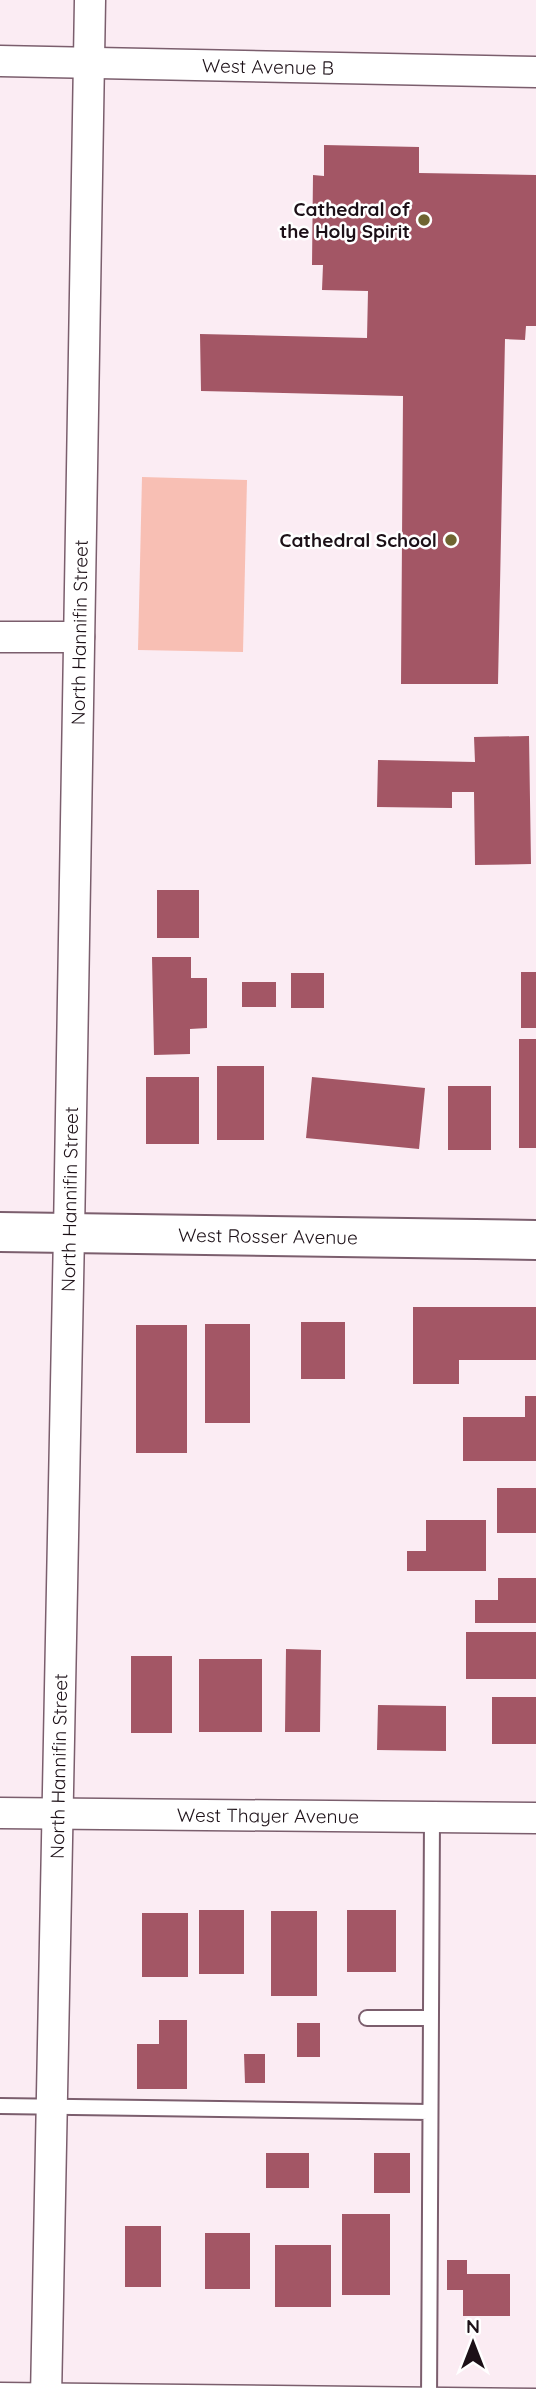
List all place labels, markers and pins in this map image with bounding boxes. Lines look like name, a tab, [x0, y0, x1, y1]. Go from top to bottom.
place label: Cathedral of the Holy Spirit	[279, 197, 411, 243]
marker: Cathedral of the Holy Spirit	[416, 212, 432, 228]
place label: Cathedral School	[280, 528, 437, 552]
marker: Cathedral School	[443, 532, 459, 548]

